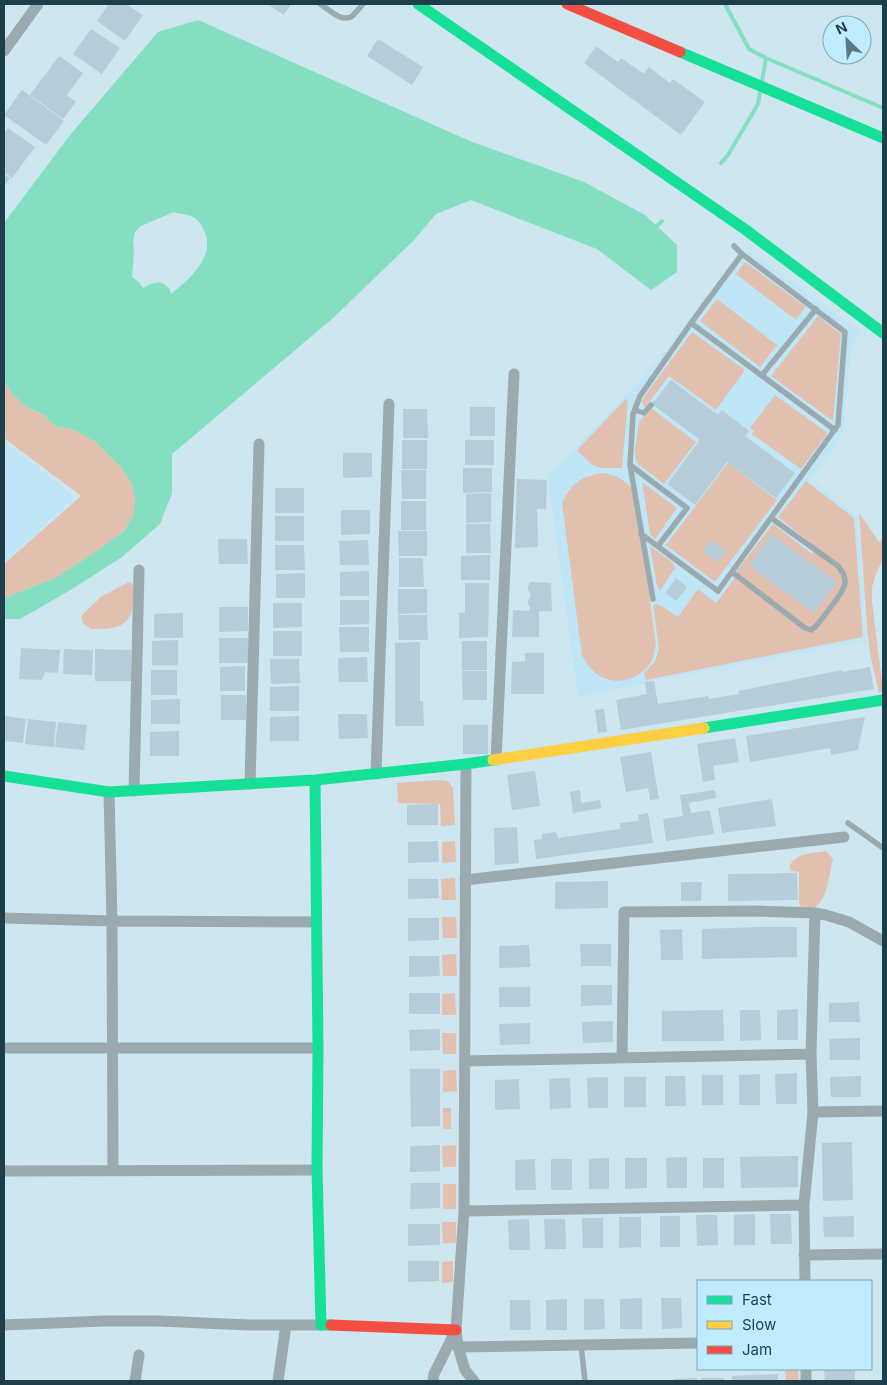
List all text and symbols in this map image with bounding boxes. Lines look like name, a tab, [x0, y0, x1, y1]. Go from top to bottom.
north arrow	[822, 15, 872, 65]
text: N	[833, 18, 850, 38]
legend	[697, 1280, 872, 1370]
text: Fast	[742, 1290, 772, 1309]
text: Slow	[742, 1315, 776, 1334]
text: Jam	[742, 1340, 772, 1359]

